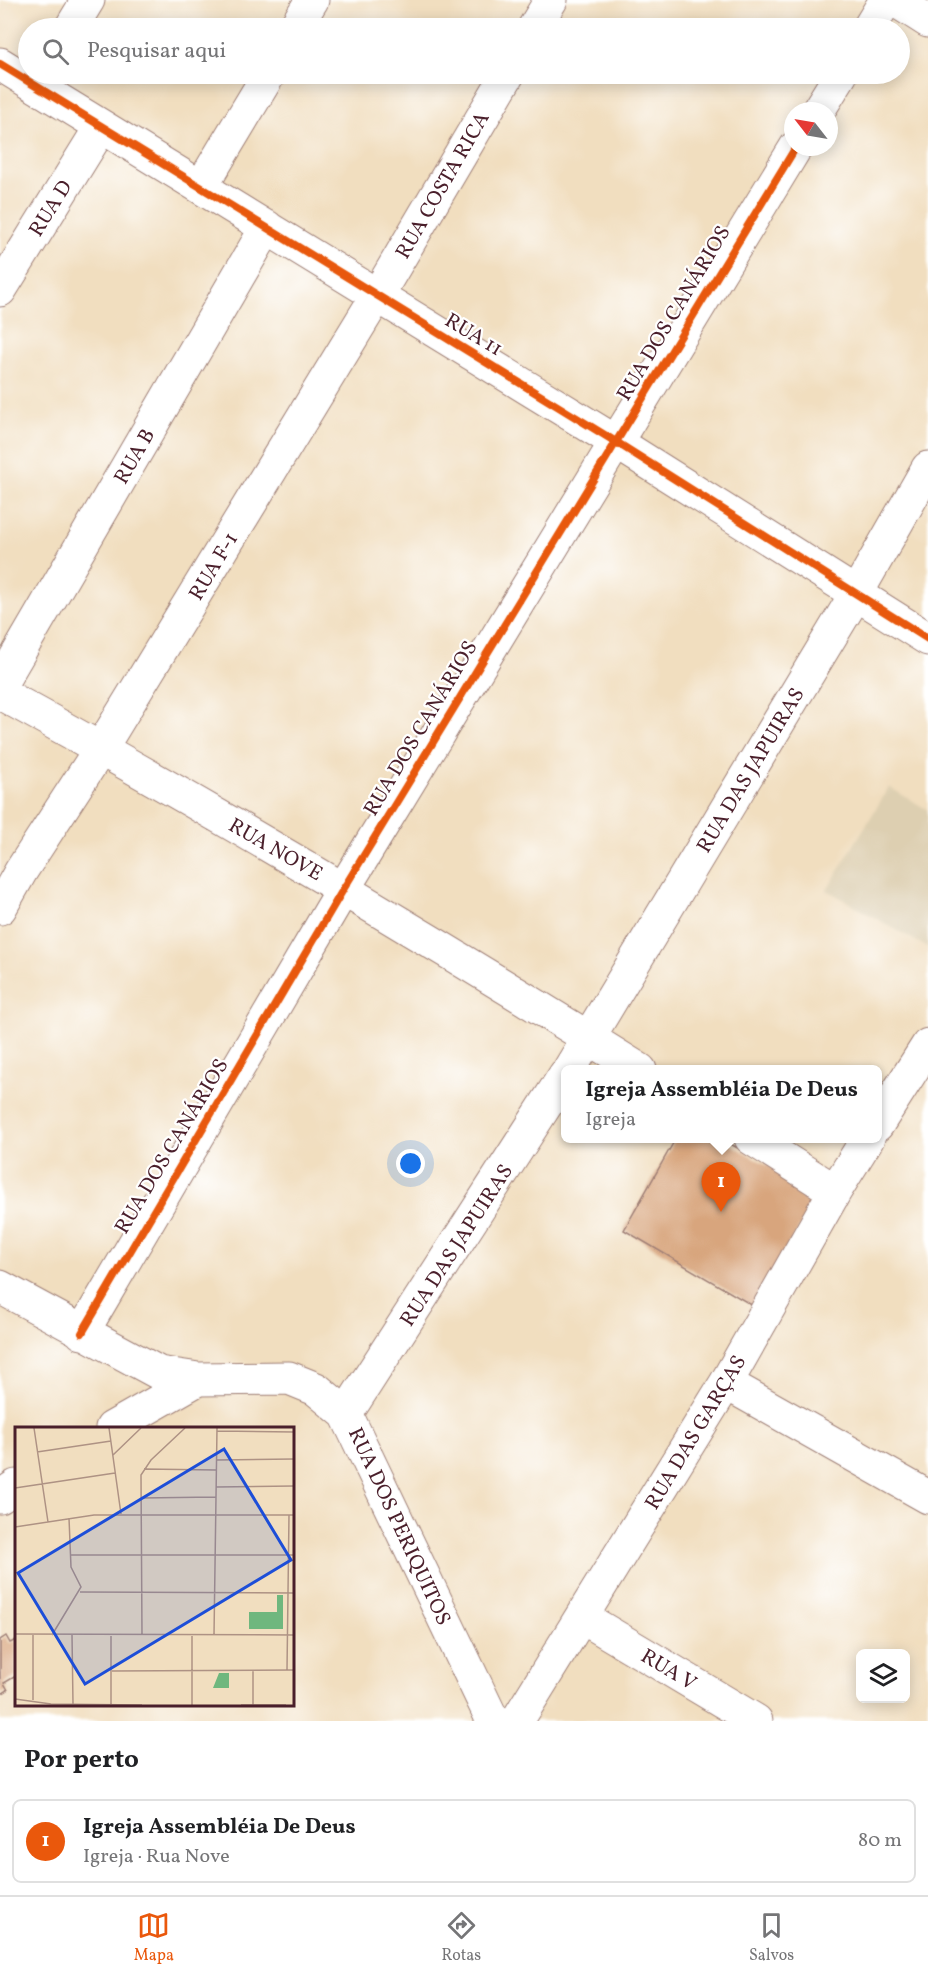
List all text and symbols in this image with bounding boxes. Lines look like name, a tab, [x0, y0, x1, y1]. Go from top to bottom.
search box	[18, 18, 910, 84]
icon: search	[39, 35, 72, 68]
text: Pesquisar aqui	[87, 36, 226, 67]
north arrow	[784, 102, 838, 156]
street label: RUA COSTA RICA	[389, 107, 497, 265]
street label: RUA D	[23, 175, 80, 243]
street label: RUA DOS CANÁRIOS	[610, 221, 738, 407]
street label: RUA 11	[439, 307, 508, 364]
street label: RUA B	[108, 424, 163, 490]
street label: RUA F-1	[183, 527, 246, 606]
street label: RUA DOS CANÁRIOS	[357, 636, 485, 822]
street label: RUA DAS JAPUIRAS	[690, 683, 812, 859]
street label: RUA NOVE	[223, 812, 328, 889]
street label: RUA DOS CANÁRIOS	[108, 1054, 236, 1240]
popup	[561, 1065, 882, 1143]
text: Igreja Assembléia De Deus	[585, 1075, 858, 1106]
text: Igreja	[585, 1106, 636, 1134]
your location	[396, 1149, 425, 1178]
street label: RUA DAS JAPUIRAS	[394, 1159, 521, 1333]
pin: 1	[702, 1162, 740, 1212]
street label: RUA DAS GARÇAS	[639, 1350, 754, 1516]
street label: RUA DOS PERIQUITOS	[340, 1423, 457, 1630]
inset map	[15, 1427, 294, 1706]
street label: RUA V	[635, 1642, 702, 1698]
map controls	[856, 1649, 910, 1703]
button: layers	[856, 1649, 910, 1703]
text: Por perto	[24, 1742, 139, 1778]
text: Igreja Assembléia De Deus	[83, 1812, 356, 1843]
text: 1	[41, 1827, 50, 1855]
text: 80 m	[858, 1827, 902, 1855]
text: Igreja · Rua Nove	[83, 1843, 230, 1871]
tab: Mapa	[134, 1909, 174, 1967]
tab: Rotas	[442, 1909, 481, 1967]
tab: Salvos	[749, 1909, 794, 1967]

